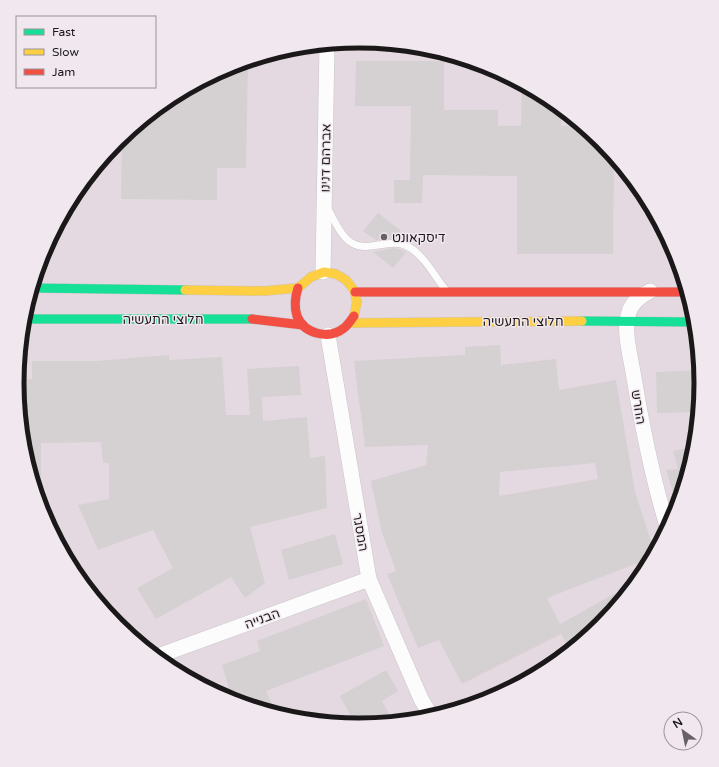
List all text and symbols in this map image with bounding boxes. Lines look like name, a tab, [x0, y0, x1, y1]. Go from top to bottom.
legend	[16, 16, 156, 88]
text: Fast	[52, 25, 76, 39]
text: Slow	[52, 45, 79, 59]
text: Jam	[52, 65, 75, 79]
street label: אברהם דנינו	[317, 124, 335, 193]
place label: דיסקאונט	[392, 230, 446, 246]
marker: דיסקאונט	[379, 232, 389, 242]
street label: חלוצי התעשיה	[122, 312, 204, 328]
street label: חלוצי התעשיה	[482, 314, 564, 330]
street label: החרש	[627, 389, 649, 426]
street label: המסגר	[349, 512, 371, 553]
street label: הבנייה	[242, 605, 282, 633]
north arrow	[663, 711, 703, 751]
text: N	[671, 715, 685, 731]

